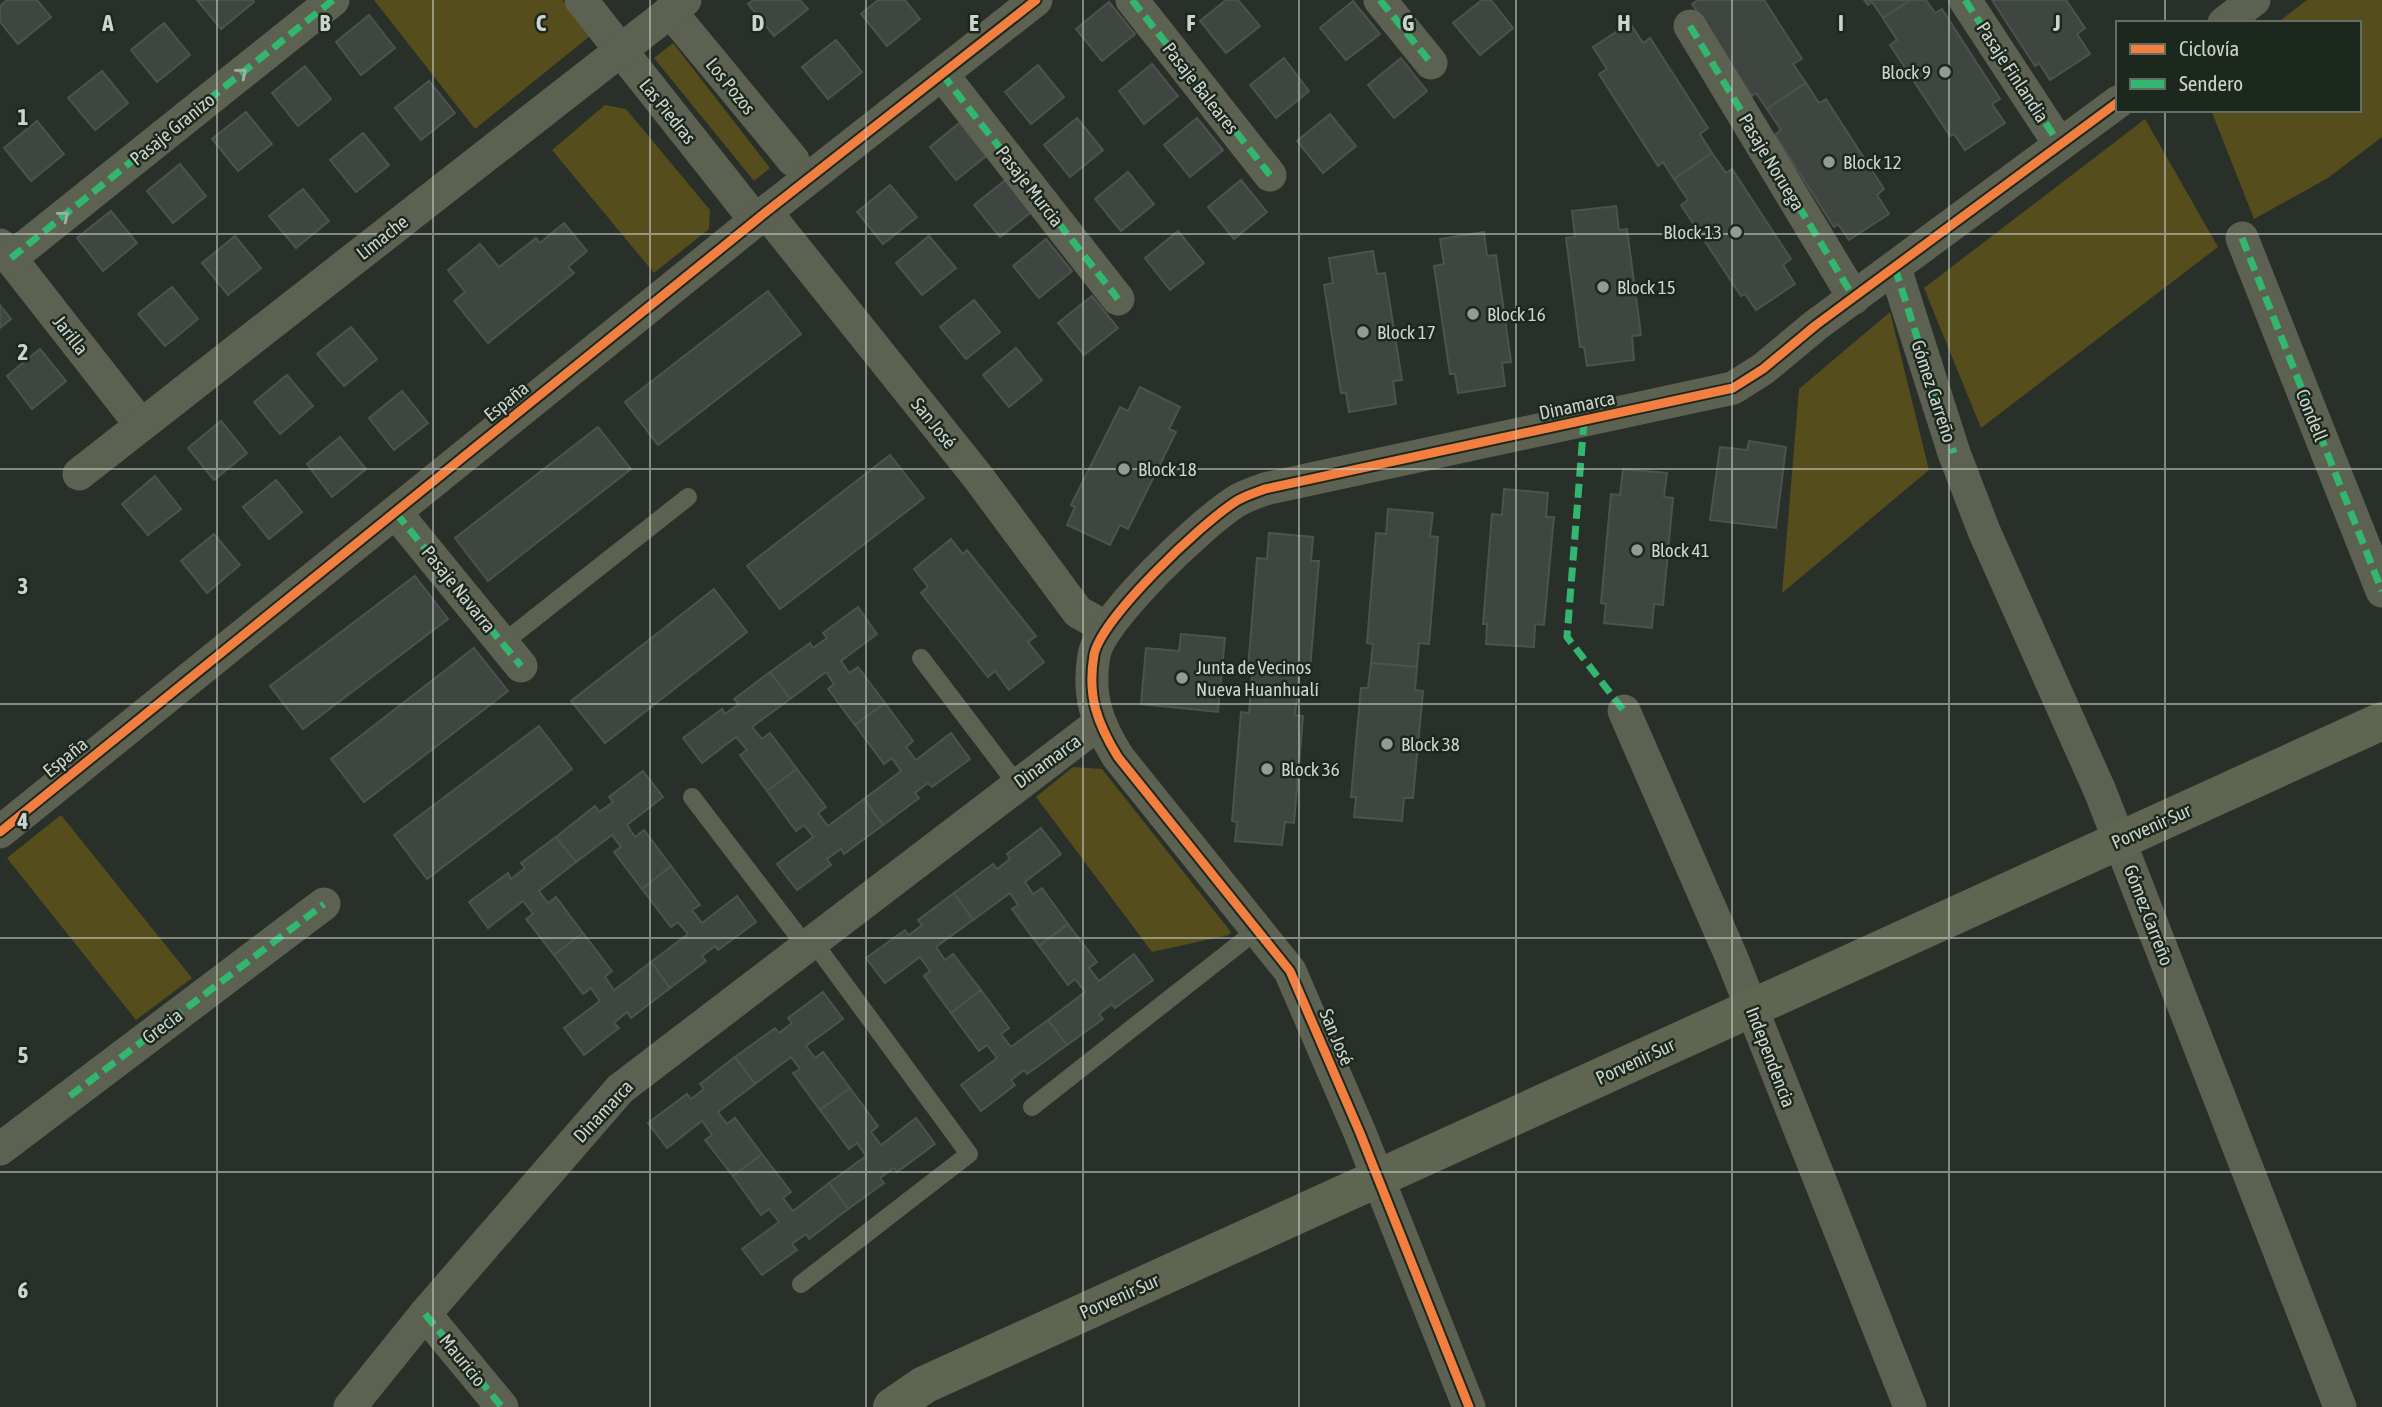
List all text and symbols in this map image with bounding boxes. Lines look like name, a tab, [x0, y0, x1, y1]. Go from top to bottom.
text: A	[101, 10, 114, 36]
text: B	[320, 10, 331, 36]
text: C	[536, 10, 547, 36]
text: D	[752, 10, 765, 36]
text: E	[969, 10, 979, 36]
text: F	[1186, 10, 1196, 36]
text: G	[1402, 10, 1414, 36]
text: H	[1617, 10, 1631, 36]
text: I	[1838, 10, 1844, 36]
text: J	[2052, 10, 2061, 36]
street label: Pasaje Finlandia	[1972, 18, 2054, 126]
legend	[2116, 21, 2361, 112]
text: Ciclovía	[2179, 36, 2239, 60]
street label: Pasaje Baleares	[1158, 38, 1244, 138]
street label: Los Pozos	[702, 54, 760, 119]
place label: Block 9	[1881, 61, 1931, 83]
marker: Block 9	[1937, 64, 1953, 80]
one-way arrow	[234, 69, 246, 82]
text: Sendero	[2179, 71, 2243, 95]
street label: Las Piedras	[635, 74, 701, 148]
street label: Pasaje Granizo	[125, 88, 219, 170]
text: 1	[18, 104, 29, 130]
street label: Pasaje Noruega	[1734, 110, 1810, 214]
street label: Pasaje Murcia	[992, 141, 1068, 231]
place label: Block 12	[1843, 151, 1902, 173]
marker: Block 12	[1821, 154, 1837, 170]
street label: Limache	[352, 210, 412, 264]
one-way arrow	[57, 211, 69, 224]
place label: Block 13	[1663, 221, 1722, 243]
marker: Block 13	[1728, 224, 1744, 240]
place label: Block 15	[1617, 276, 1676, 298]
marker: Block 15	[1595, 279, 1611, 295]
place label: Block 16	[1487, 303, 1546, 325]
marker: Block 16	[1465, 306, 1481, 322]
street label: Jarilla	[49, 311, 93, 359]
place label: Block 17	[1377, 321, 1436, 343]
marker: Block 17	[1355, 324, 1371, 340]
street label: Gómez Carreño	[1907, 337, 1961, 445]
text: 2	[18, 339, 28, 365]
street label: España	[479, 376, 533, 426]
street label: Dinamarca	[1537, 386, 1617, 424]
street label: Condell	[2292, 386, 2332, 444]
street label: San José	[907, 393, 961, 453]
place label: Block 18	[1138, 458, 1197, 480]
marker: Block 18	[1116, 461, 1132, 477]
place label: Block 41	[1651, 539, 1710, 561]
street label: Pasaje Navarra	[417, 541, 501, 637]
marker: Block 41	[1629, 542, 1645, 558]
text: 3	[18, 573, 28, 599]
place label: Junta de Vecinos Nueva Huanhualí	[1196, 656, 1319, 700]
marker: Junta de Vecinos Nueva Huanhualí	[1174, 670, 1190, 686]
street label: Dinamarca	[1009, 729, 1085, 793]
street label: España	[38, 732, 92, 782]
place label: Block 38	[1401, 733, 1460, 755]
marker: Block 38	[1379, 736, 1395, 752]
place label: Block 36	[1281, 758, 1340, 780]
marker: Block 36	[1259, 761, 1275, 777]
street label: Porvenir Sur	[2108, 799, 2194, 853]
text: 4	[17, 808, 29, 834]
street label: Gómez Carreño	[2120, 862, 2178, 969]
street label: Grecia	[138, 1004, 186, 1048]
street label: Independencia	[1742, 1004, 1800, 1110]
street label: San José	[1315, 1006, 1359, 1068]
street label: Porvenir Sur	[1592, 1033, 1678, 1089]
text: 5	[18, 1042, 29, 1068]
street label: Dinamarca	[569, 1075, 637, 1147]
street label: Porvenir Sur	[1076, 1269, 1162, 1323]
text: 6	[18, 1277, 29, 1303]
street label: Mauricio	[435, 1329, 491, 1391]

